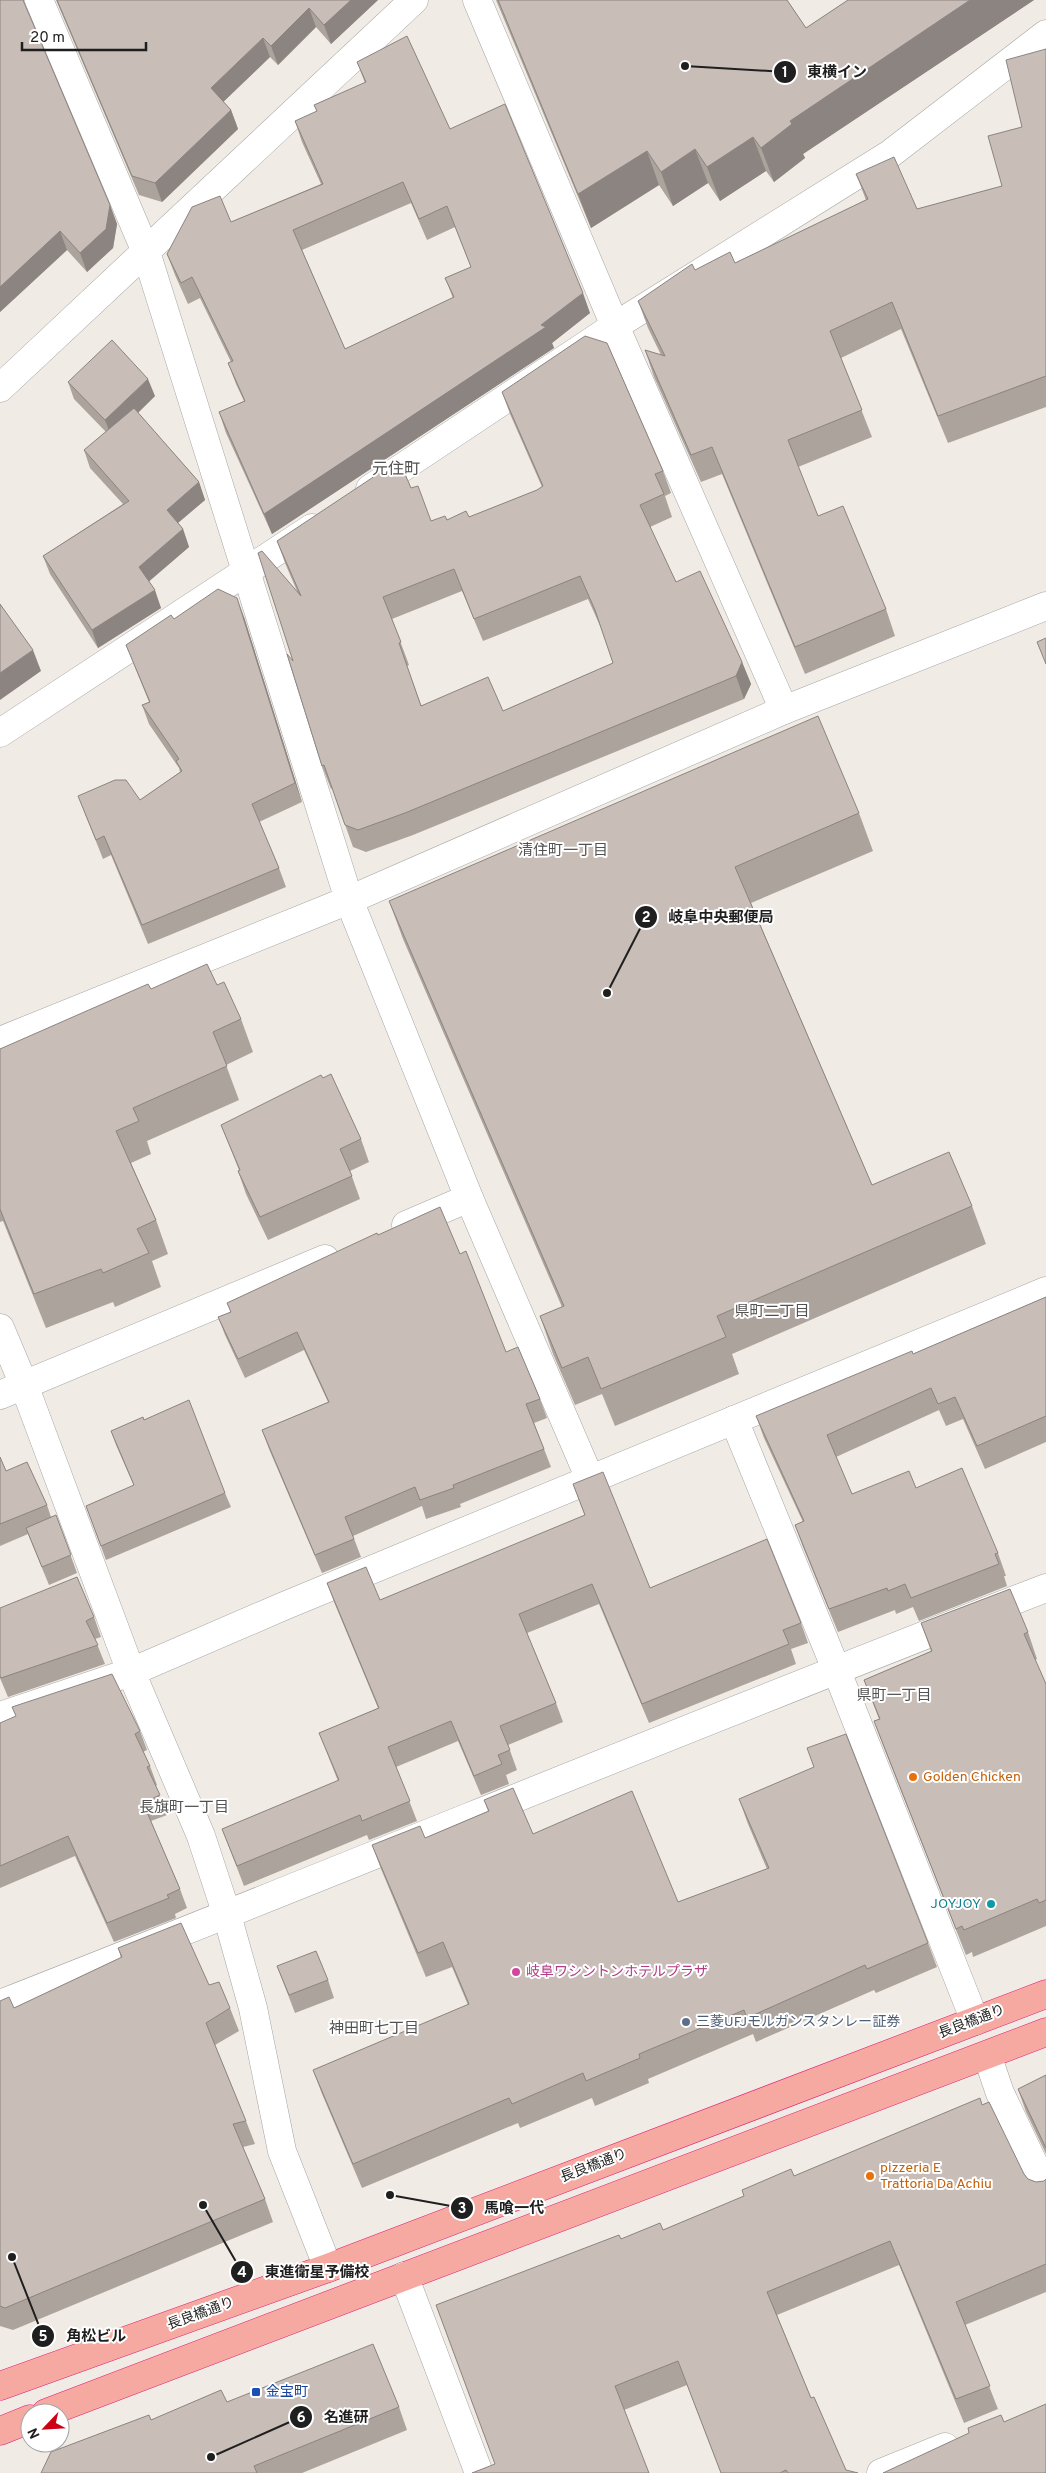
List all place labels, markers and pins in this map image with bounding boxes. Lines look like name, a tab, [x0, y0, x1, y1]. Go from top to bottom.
callout: 東横イン	[772, 57, 877, 87]
callout: 岐阜中央郵便局	[633, 902, 783, 932]
place label: Golden Chicken	[923, 1769, 1021, 1786]
marker: Golden Chicken	[907, 1771, 919, 1783]
place label: JOYJOY	[930, 1896, 981, 1913]
marker: JOYJOY	[985, 1898, 997, 1910]
place label: 岐阜ワシントンホテルプラザ	[526, 1964, 708, 1981]
marker: 岐阜ワシントンホテルプラザ	[510, 1966, 522, 1978]
place label: 三菱UFJモルガンスタンレー証券	[696, 2014, 900, 2031]
marker: 三菱UFJモルガンスタンレー証券	[680, 2016, 692, 2028]
place label: pizzeria E Trattoria Da Achiu	[880, 2160, 992, 2193]
marker: pizzeria E Trattoria Da Achiu	[864, 2170, 876, 2182]
callout: 馬喰一代	[449, 2193, 554, 2223]
callout: 東進衛星予備校	[230, 2257, 380, 2287]
callout: 角松ビル	[31, 2321, 136, 2351]
place label: 金宝町	[266, 2384, 308, 2401]
marker: 金宝町	[250, 2386, 262, 2398]
callout: 名進研	[289, 2402, 379, 2432]

